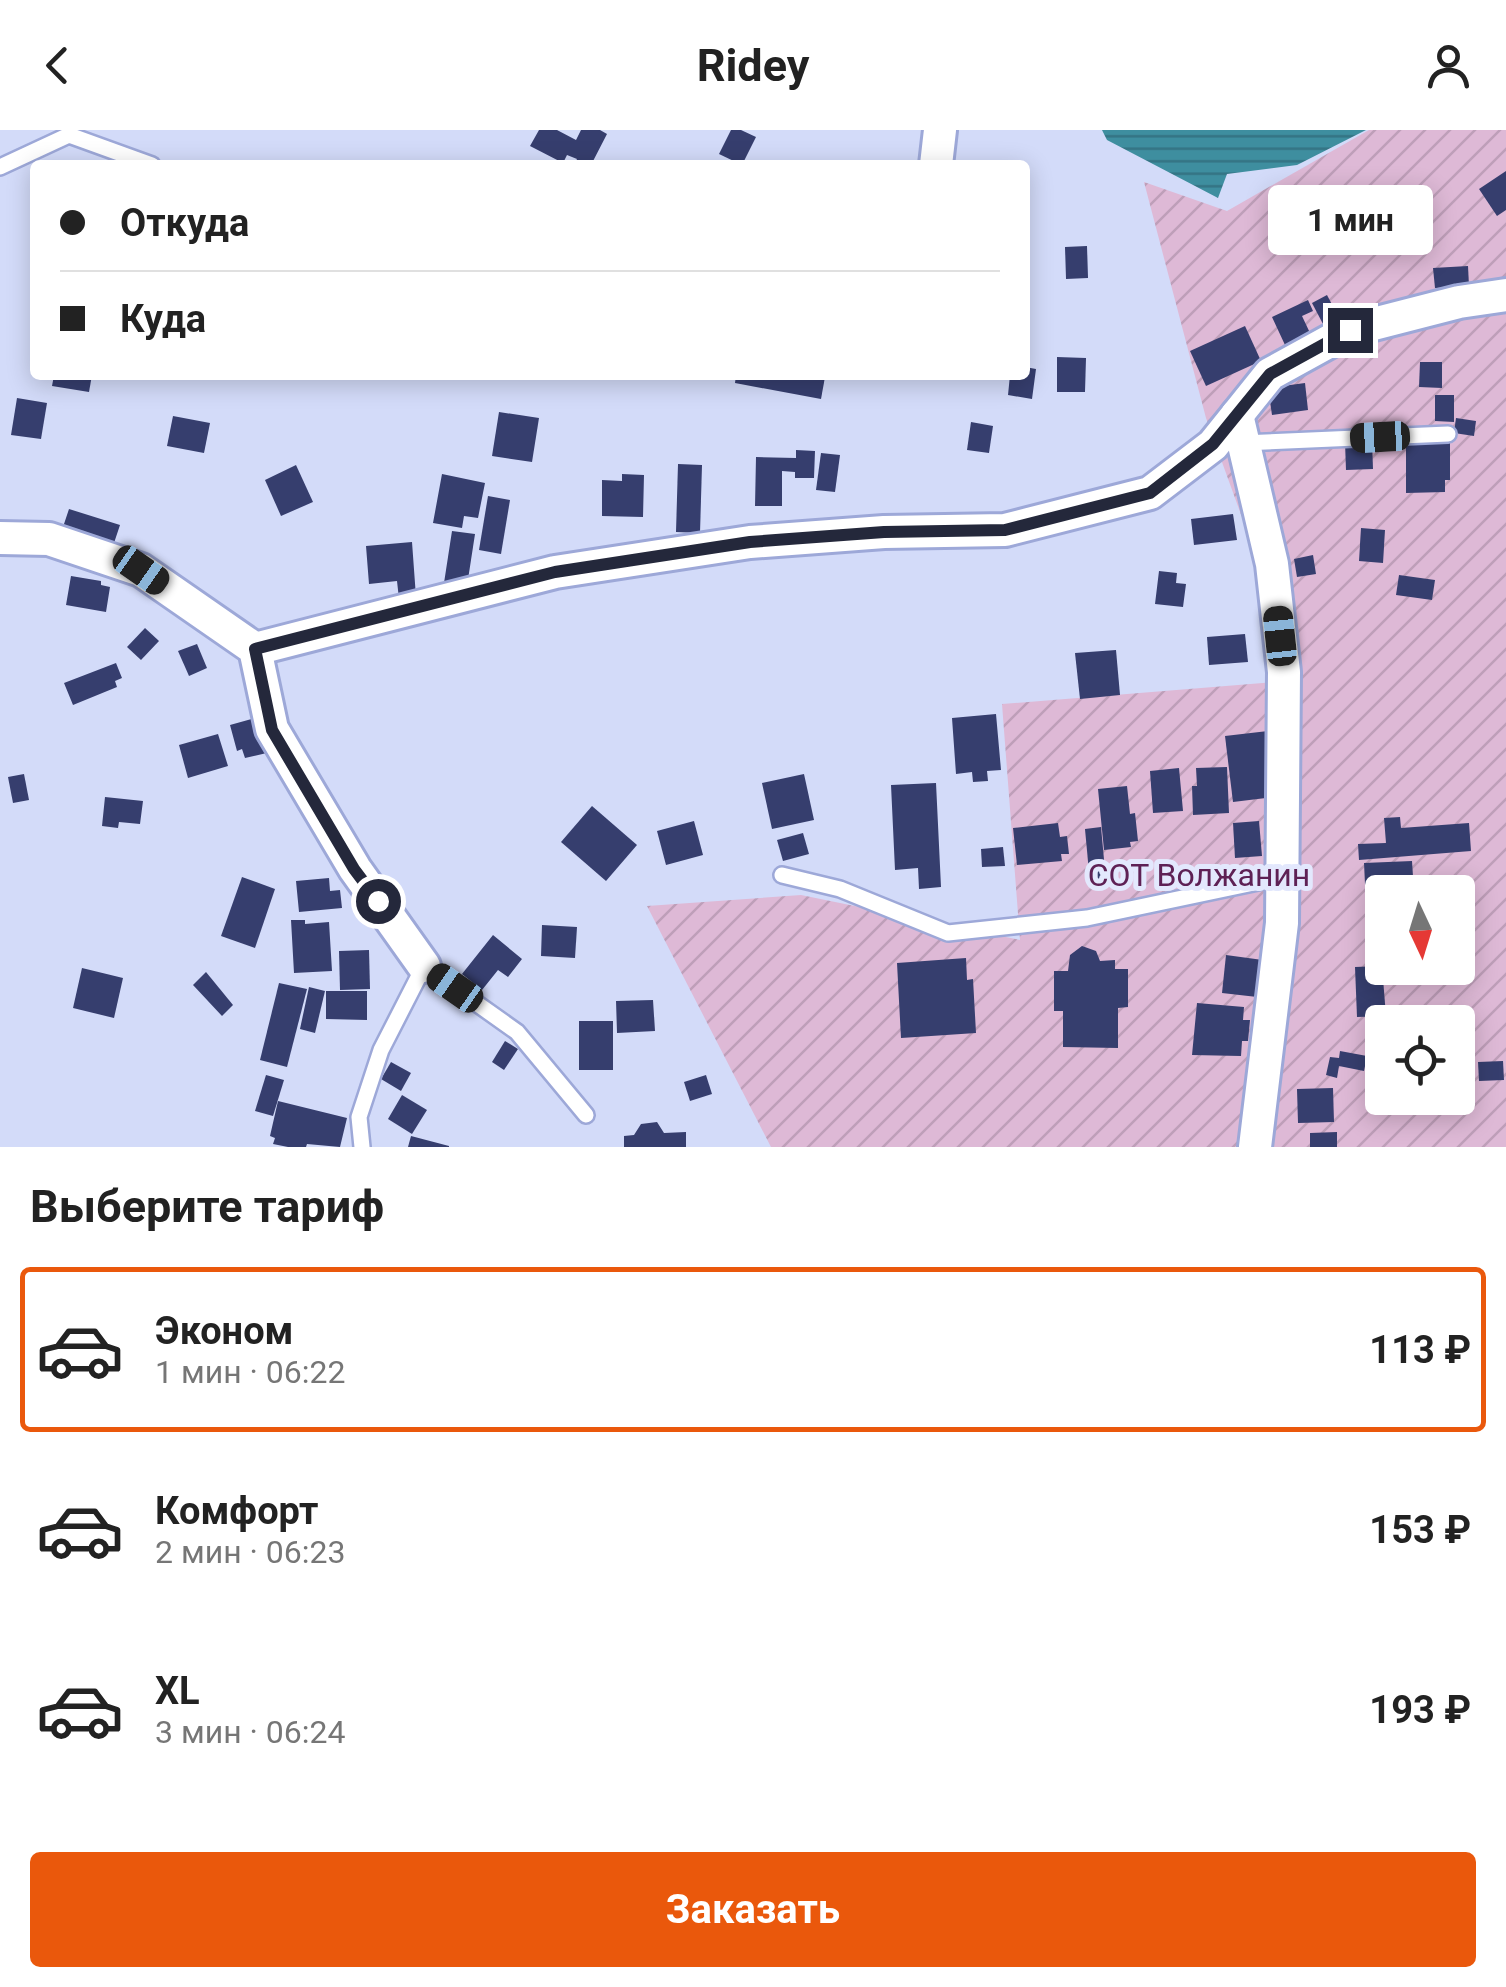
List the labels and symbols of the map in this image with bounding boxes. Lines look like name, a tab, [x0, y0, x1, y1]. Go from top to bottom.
callout: 1 мин	[1268, 185, 1432, 255]
route end	[1328, 308, 1373, 353]
car	[1349, 420, 1411, 454]
car	[108, 541, 174, 599]
car	[1262, 605, 1298, 667]
park label: СОТ Волжанин	[1088, 856, 1310, 894]
north arrow	[1365, 875, 1475, 985]
route start	[356, 879, 401, 924]
car	[422, 959, 488, 1017]

